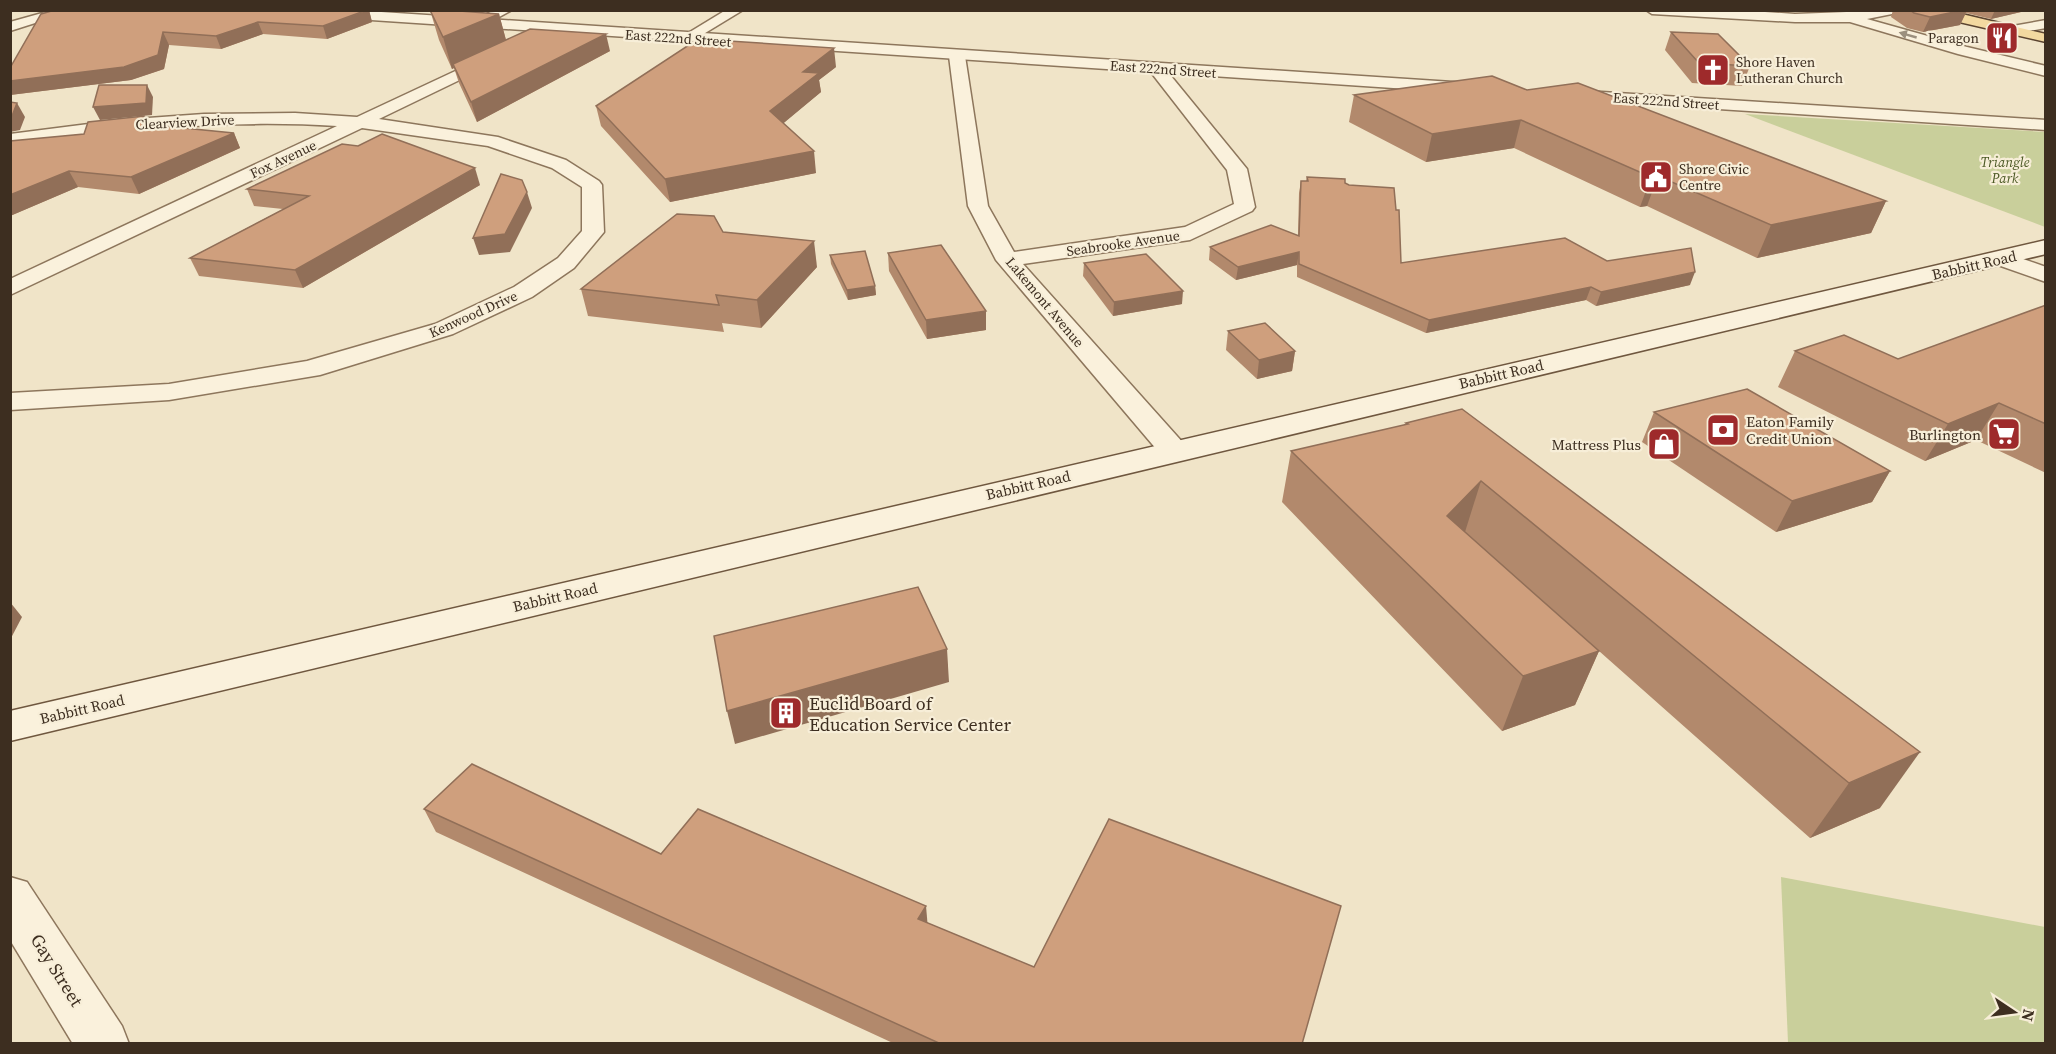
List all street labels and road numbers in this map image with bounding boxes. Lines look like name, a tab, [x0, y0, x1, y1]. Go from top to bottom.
street label: East 222nd Street	[624, 24, 732, 52]
street label: East 222nd Street	[1109, 55, 1217, 83]
street label: East 222nd Street	[1612, 87, 1720, 115]
street label: Clearview Drive	[135, 109, 235, 135]
street label: Fox Avenue	[246, 135, 320, 183]
street label: Seabrooke Avenue	[1065, 225, 1181, 261]
street label: Babbitt Road	[1930, 245, 2019, 285]
street label: Lakemont Avenue	[1001, 252, 1089, 352]
street label: Kenwood Drive	[426, 286, 520, 342]
street label: Babbitt Road	[1457, 354, 1546, 394]
street label: Babbitt Road	[984, 465, 1073, 505]
street label: Babbitt Road	[511, 577, 600, 617]
street label: Babbitt Road	[38, 689, 127, 729]
street label: Gay Street	[25, 929, 89, 1011]

